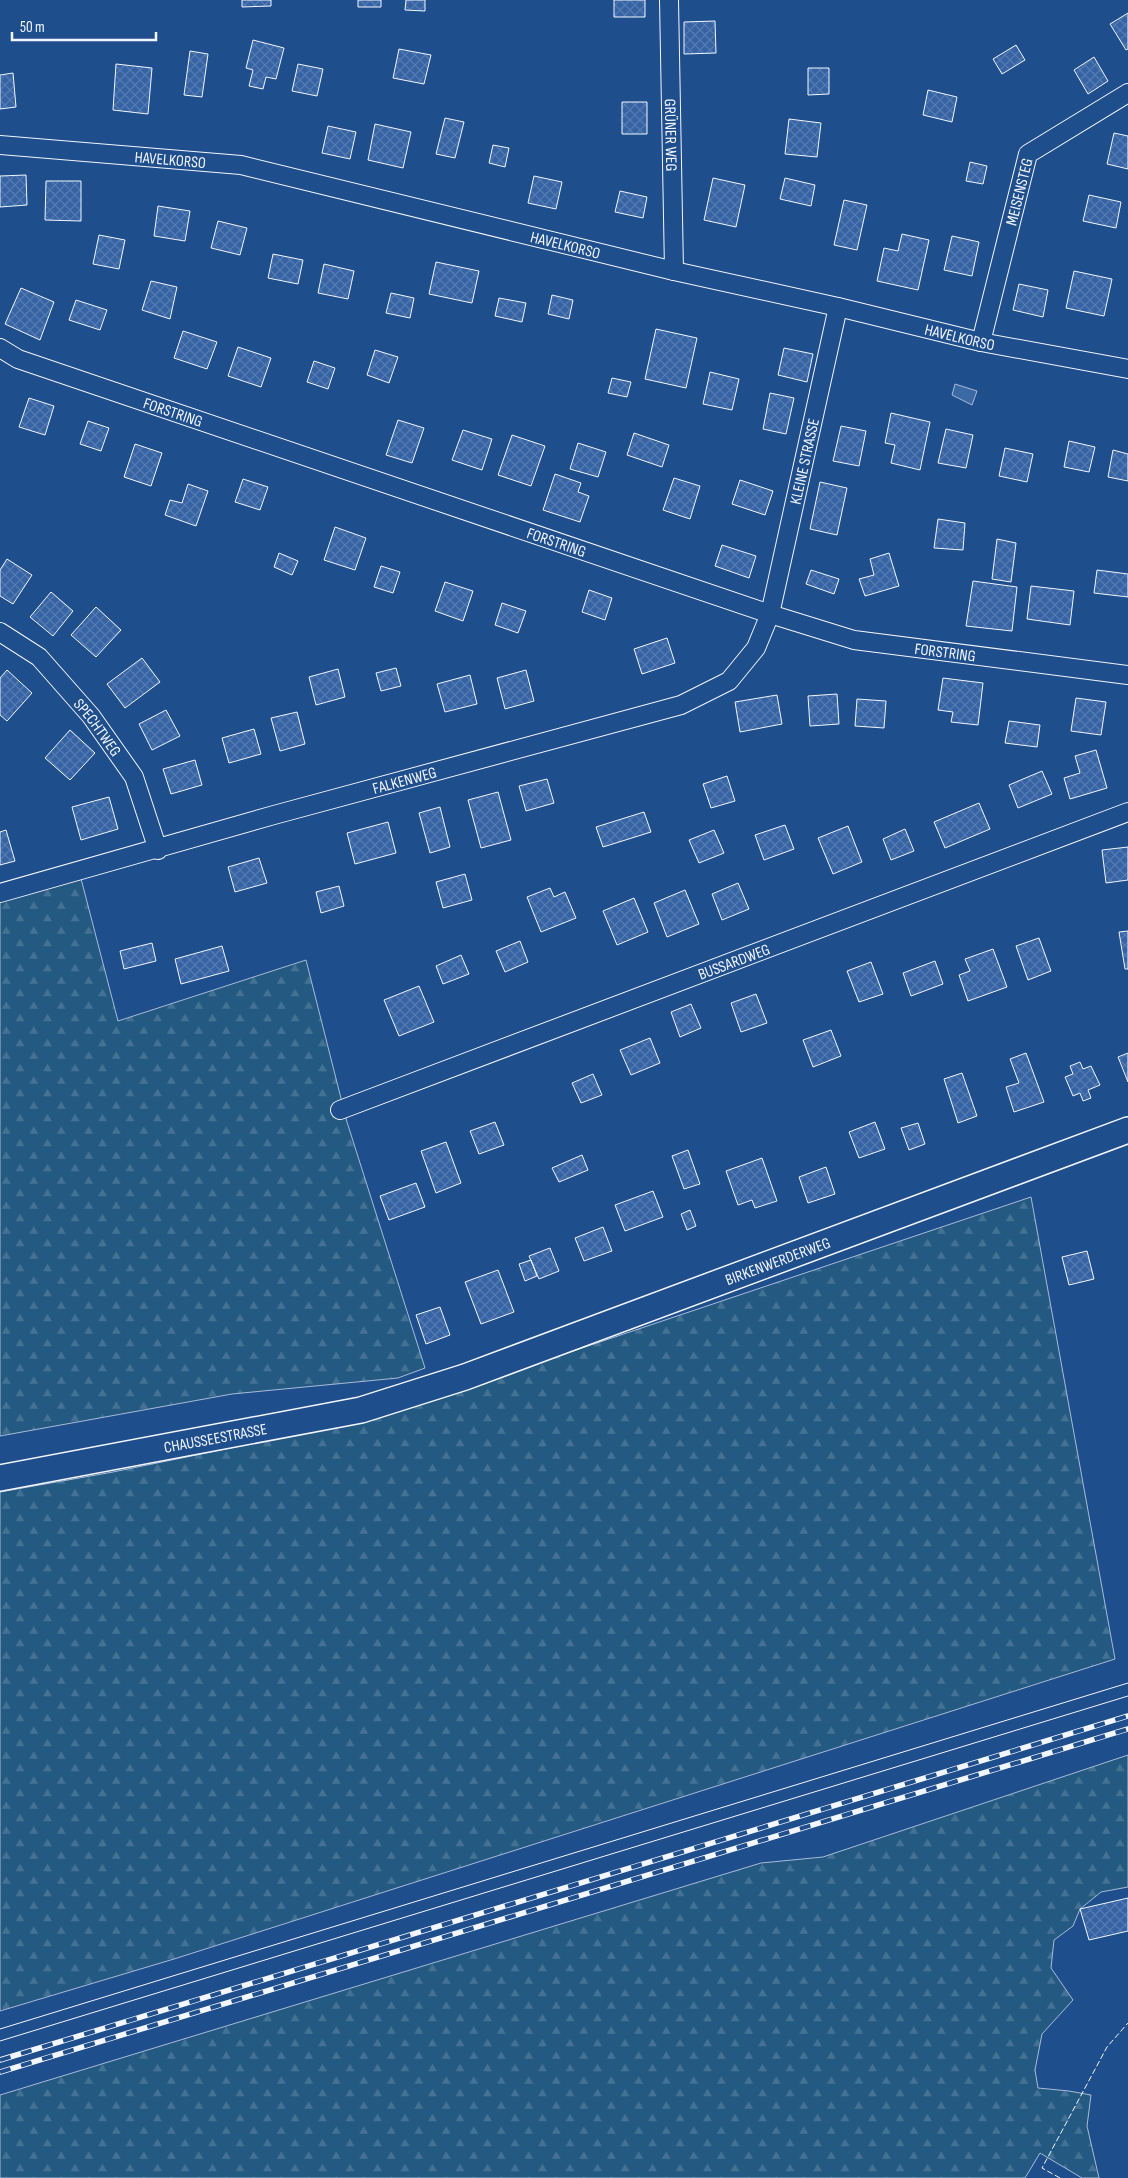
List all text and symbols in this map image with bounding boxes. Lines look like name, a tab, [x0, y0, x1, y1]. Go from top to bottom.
scale bar	[12, 10, 156, 42]
text: 50 m	[20, 18, 45, 37]
street label: GRÜNER WEG	[660, 98, 680, 172]
street label: HAVELKORSO	[134, 148, 207, 173]
street label: MEISENSTEG	[1003, 156, 1038, 228]
street label: HAVELKORSO	[528, 228, 602, 264]
street label: HAVELKORSO	[923, 321, 996, 355]
street label: FORSTRING	[141, 394, 205, 432]
street label: KLEINE STRASSE	[787, 417, 824, 506]
street label: FORSTRING	[524, 524, 588, 562]
street label: FORSTRING	[913, 640, 977, 666]
street label: SPECHTWEG	[69, 695, 124, 761]
street label: FALKENWEG	[371, 763, 439, 799]
street label: BUSSARDWEG	[696, 940, 773, 985]
street label: BIRKENWERDERWEG	[723, 1234, 833, 1290]
street label: CHAUSSEESTRASSE	[162, 1420, 269, 1458]

